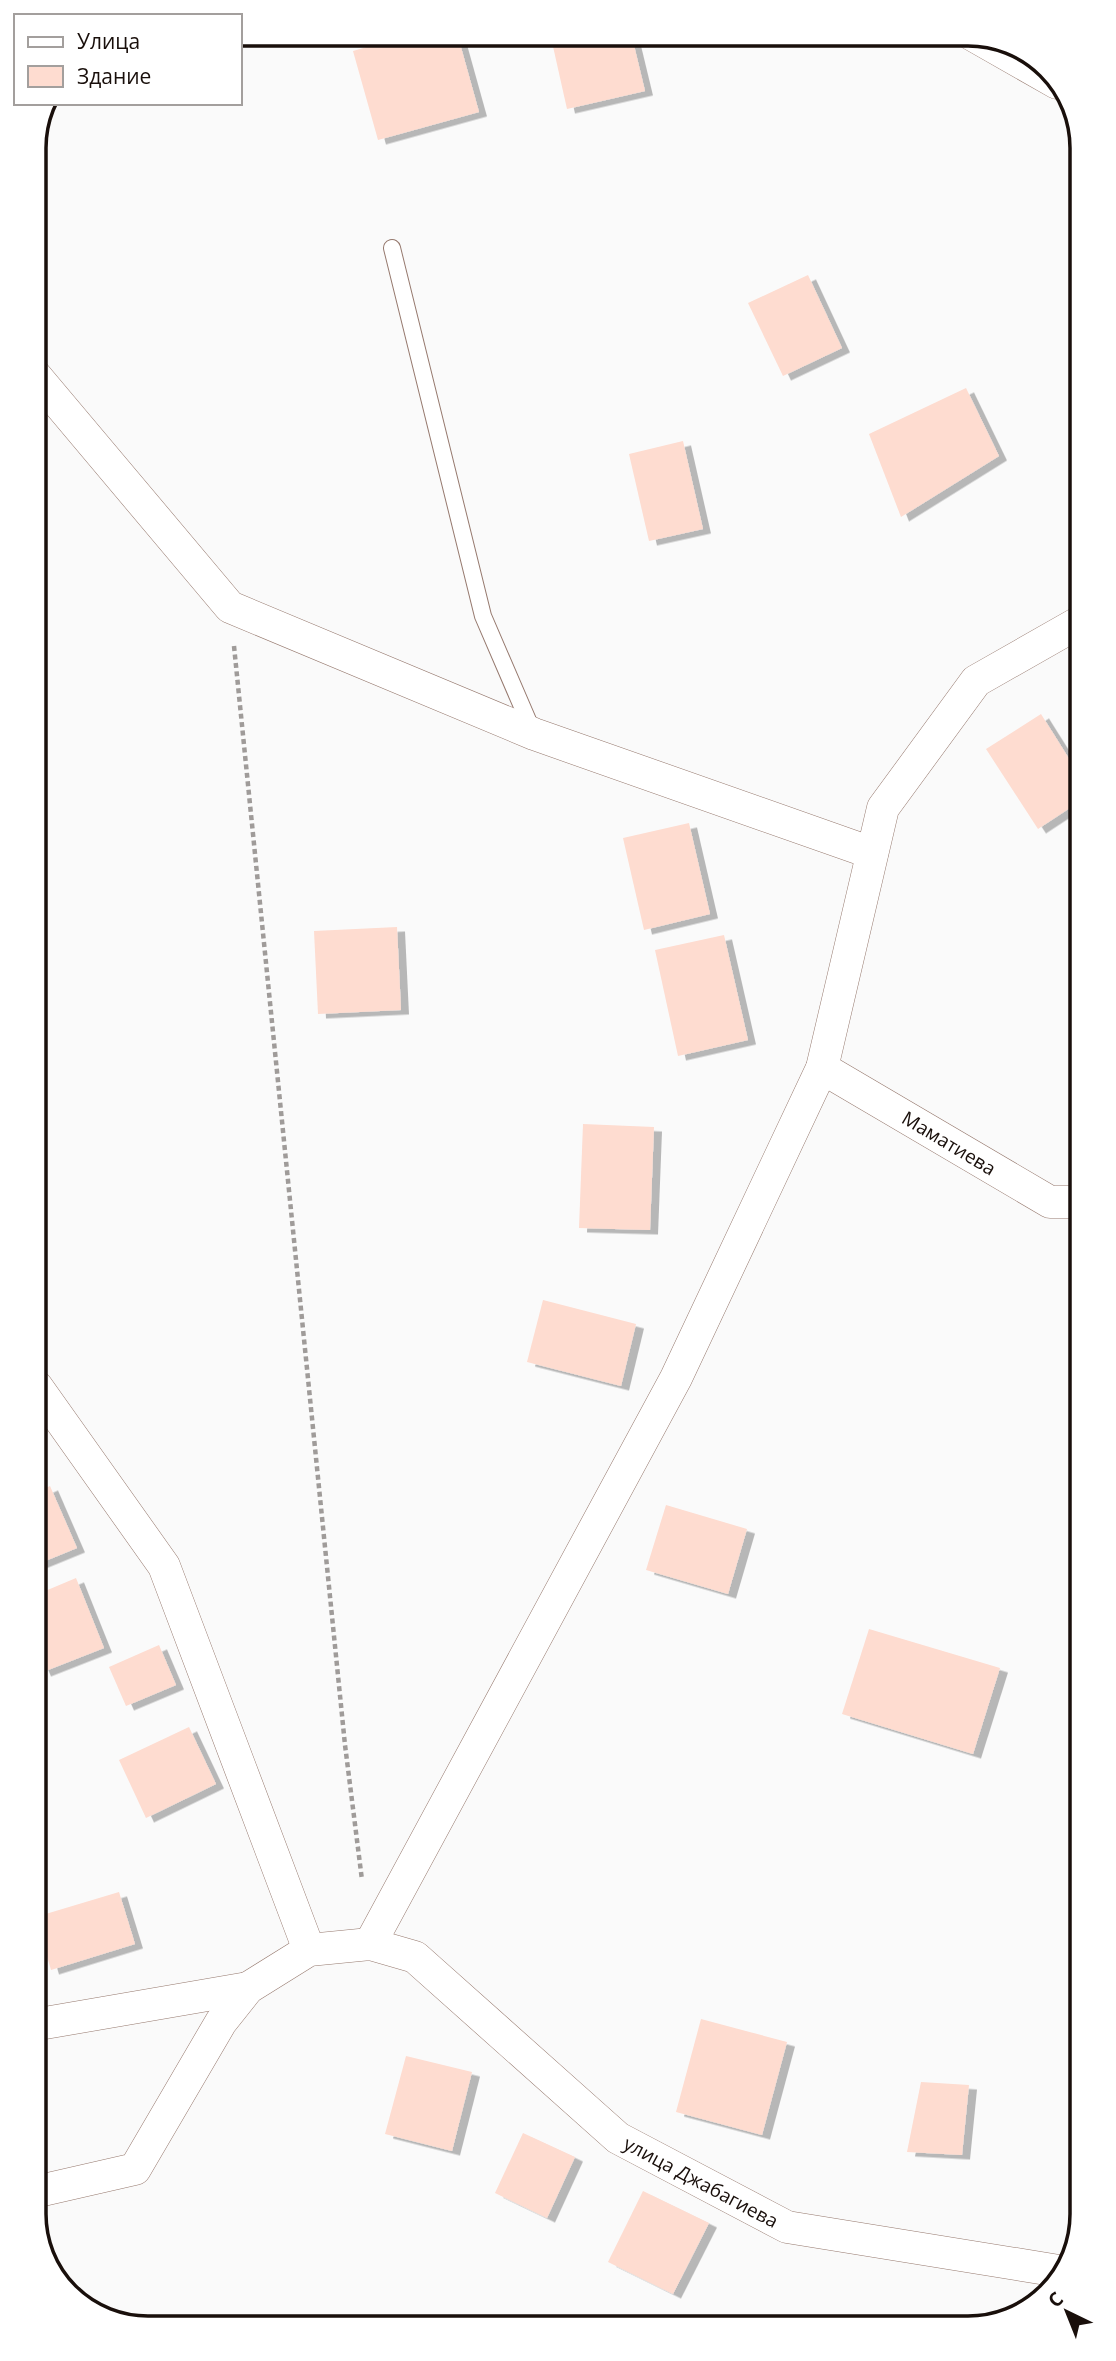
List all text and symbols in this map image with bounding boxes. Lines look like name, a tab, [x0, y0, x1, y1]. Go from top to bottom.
legend	[14, 14, 242, 105]
text: Улица	[77, 27, 140, 55]
text: Здание	[77, 62, 151, 90]
street label: Маматиева	[897, 1105, 1001, 1181]
street label: улица Джабагиева	[619, 2130, 783, 2234]
north arrow	[1032, 2277, 1102, 2347]
text: С	[1042, 2286, 1069, 2313]

